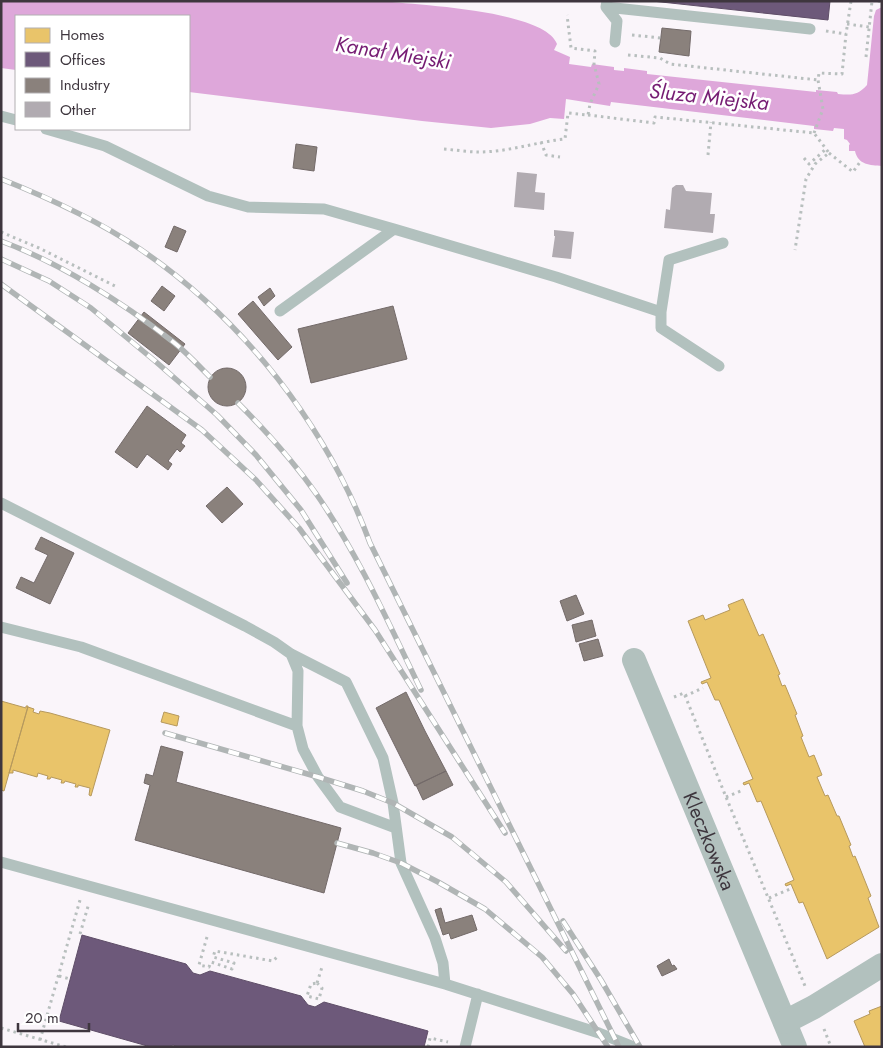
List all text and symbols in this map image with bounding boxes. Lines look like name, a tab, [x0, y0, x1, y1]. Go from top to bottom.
legend	[15, 15, 190, 130]
text: Homes	[60, 24, 104, 46]
water label: Kanał Miejski	[333, 29, 453, 77]
text: Offices	[60, 49, 105, 71]
text: Industry	[60, 74, 110, 96]
water label: Śluza Miejska	[648, 76, 771, 118]
text: Other	[60, 99, 97, 121]
street label: Kleczkowska	[676, 787, 743, 895]
scale bar	[18, 1000, 89, 1032]
text: 20 m	[25, 1007, 59, 1029]

